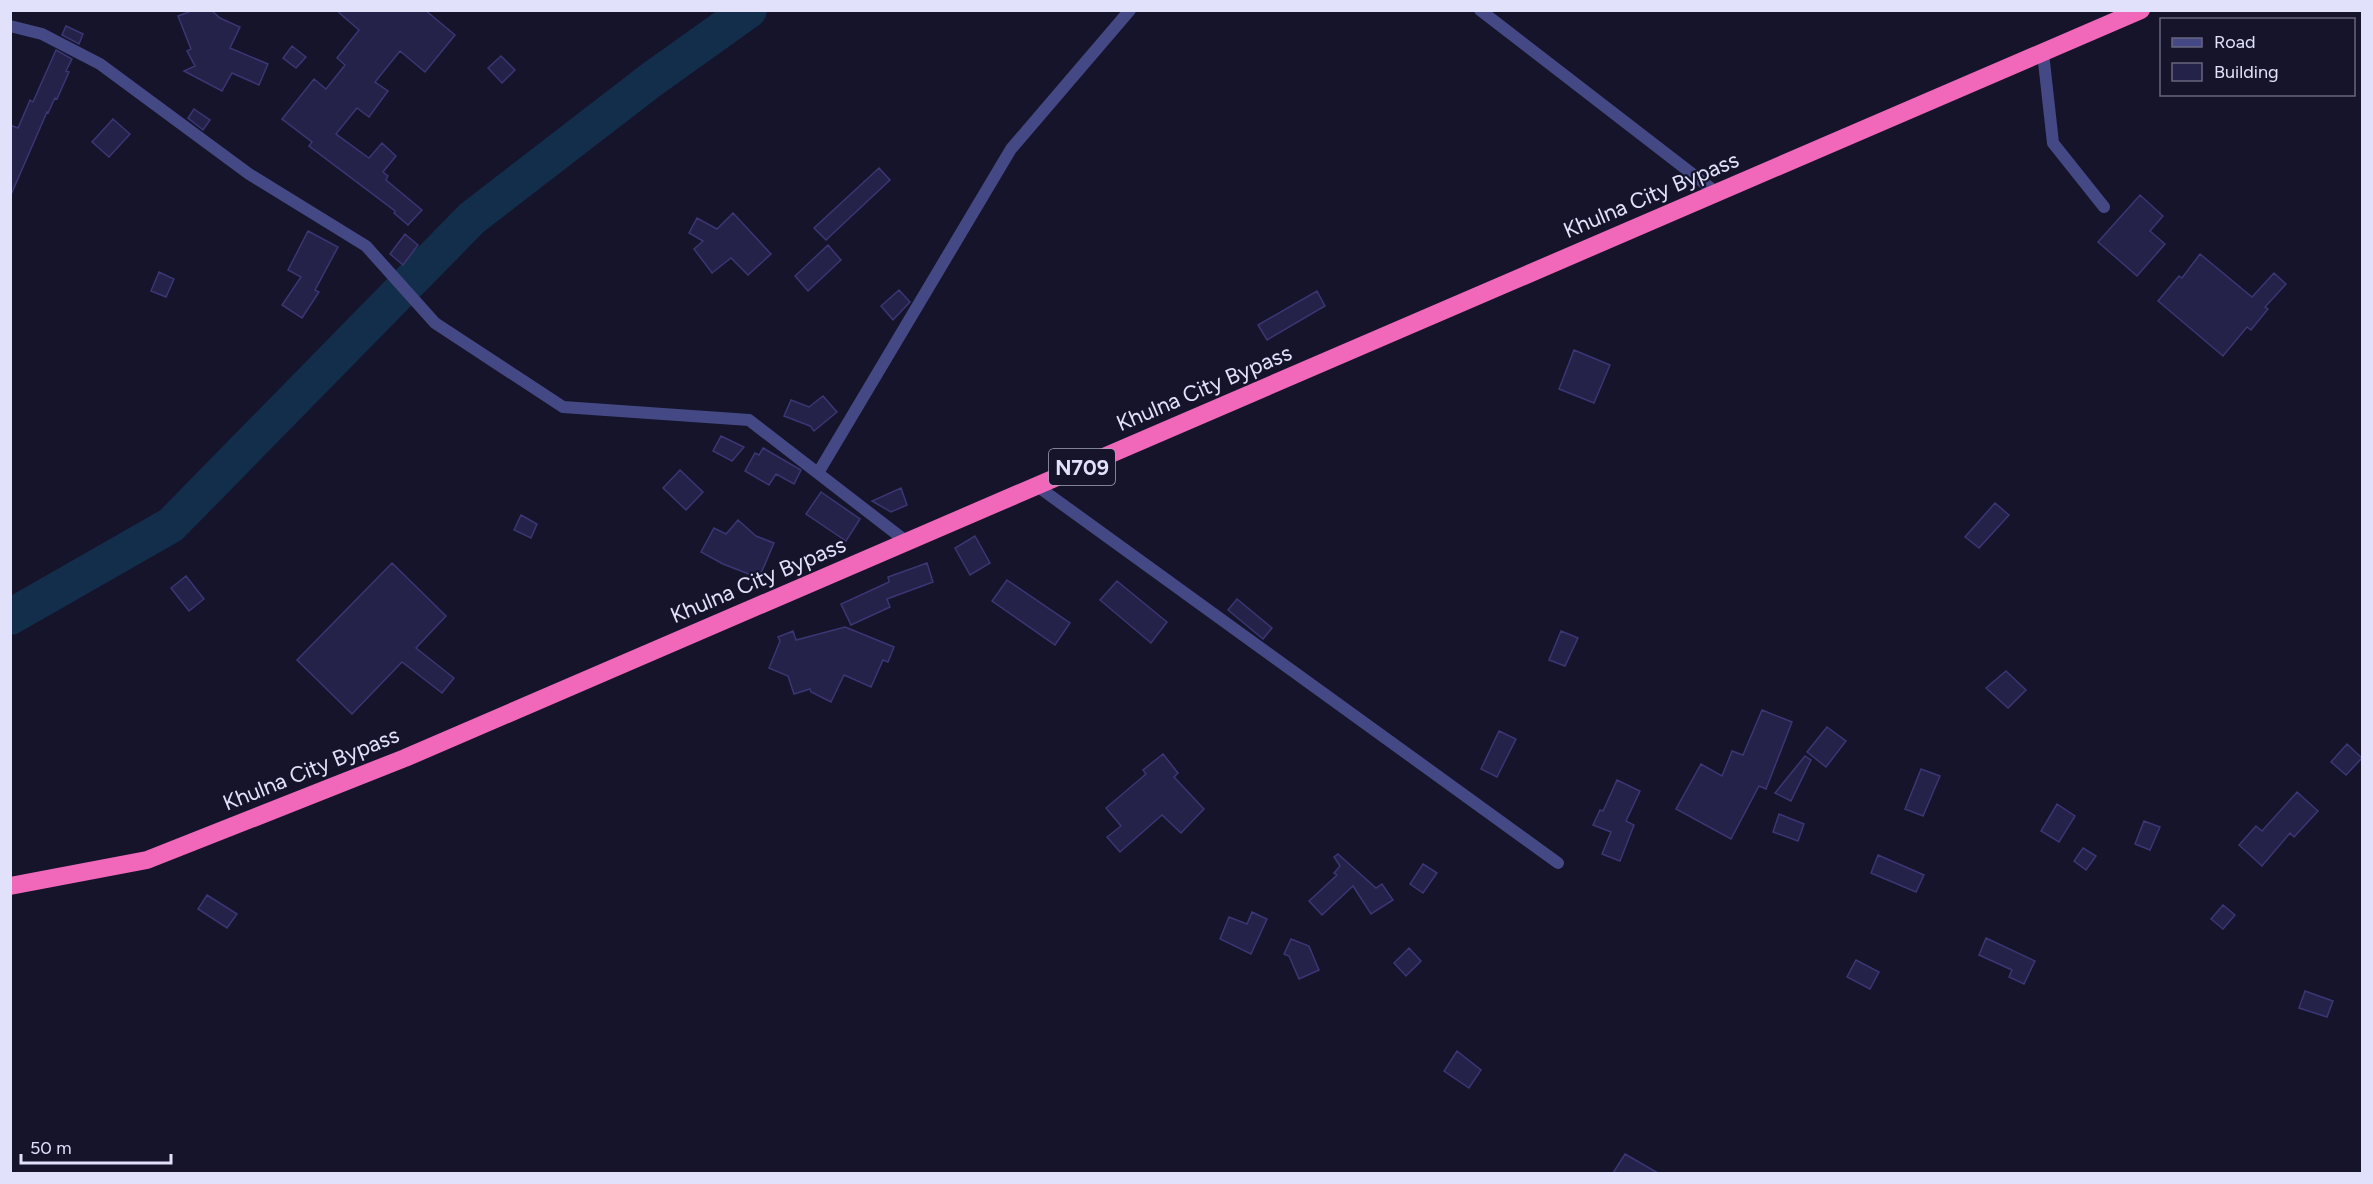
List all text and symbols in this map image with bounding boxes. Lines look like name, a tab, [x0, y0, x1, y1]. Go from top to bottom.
legend	[2160, 18, 2355, 96]
text: Road	[2214, 31, 2255, 53]
text: Building	[2214, 61, 2279, 83]
street label: Khulna City Bypass	[1559, 146, 1743, 244]
street label: Khulna City Bypass	[1112, 339, 1296, 437]
road number: N709	[1049, 449, 1115, 485]
street label: Khulna City Bypass	[666, 531, 850, 629]
street label: Khulna City Bypass	[219, 721, 403, 817]
scale bar	[21, 1127, 171, 1165]
text: 50 m	[30, 1137, 72, 1159]

